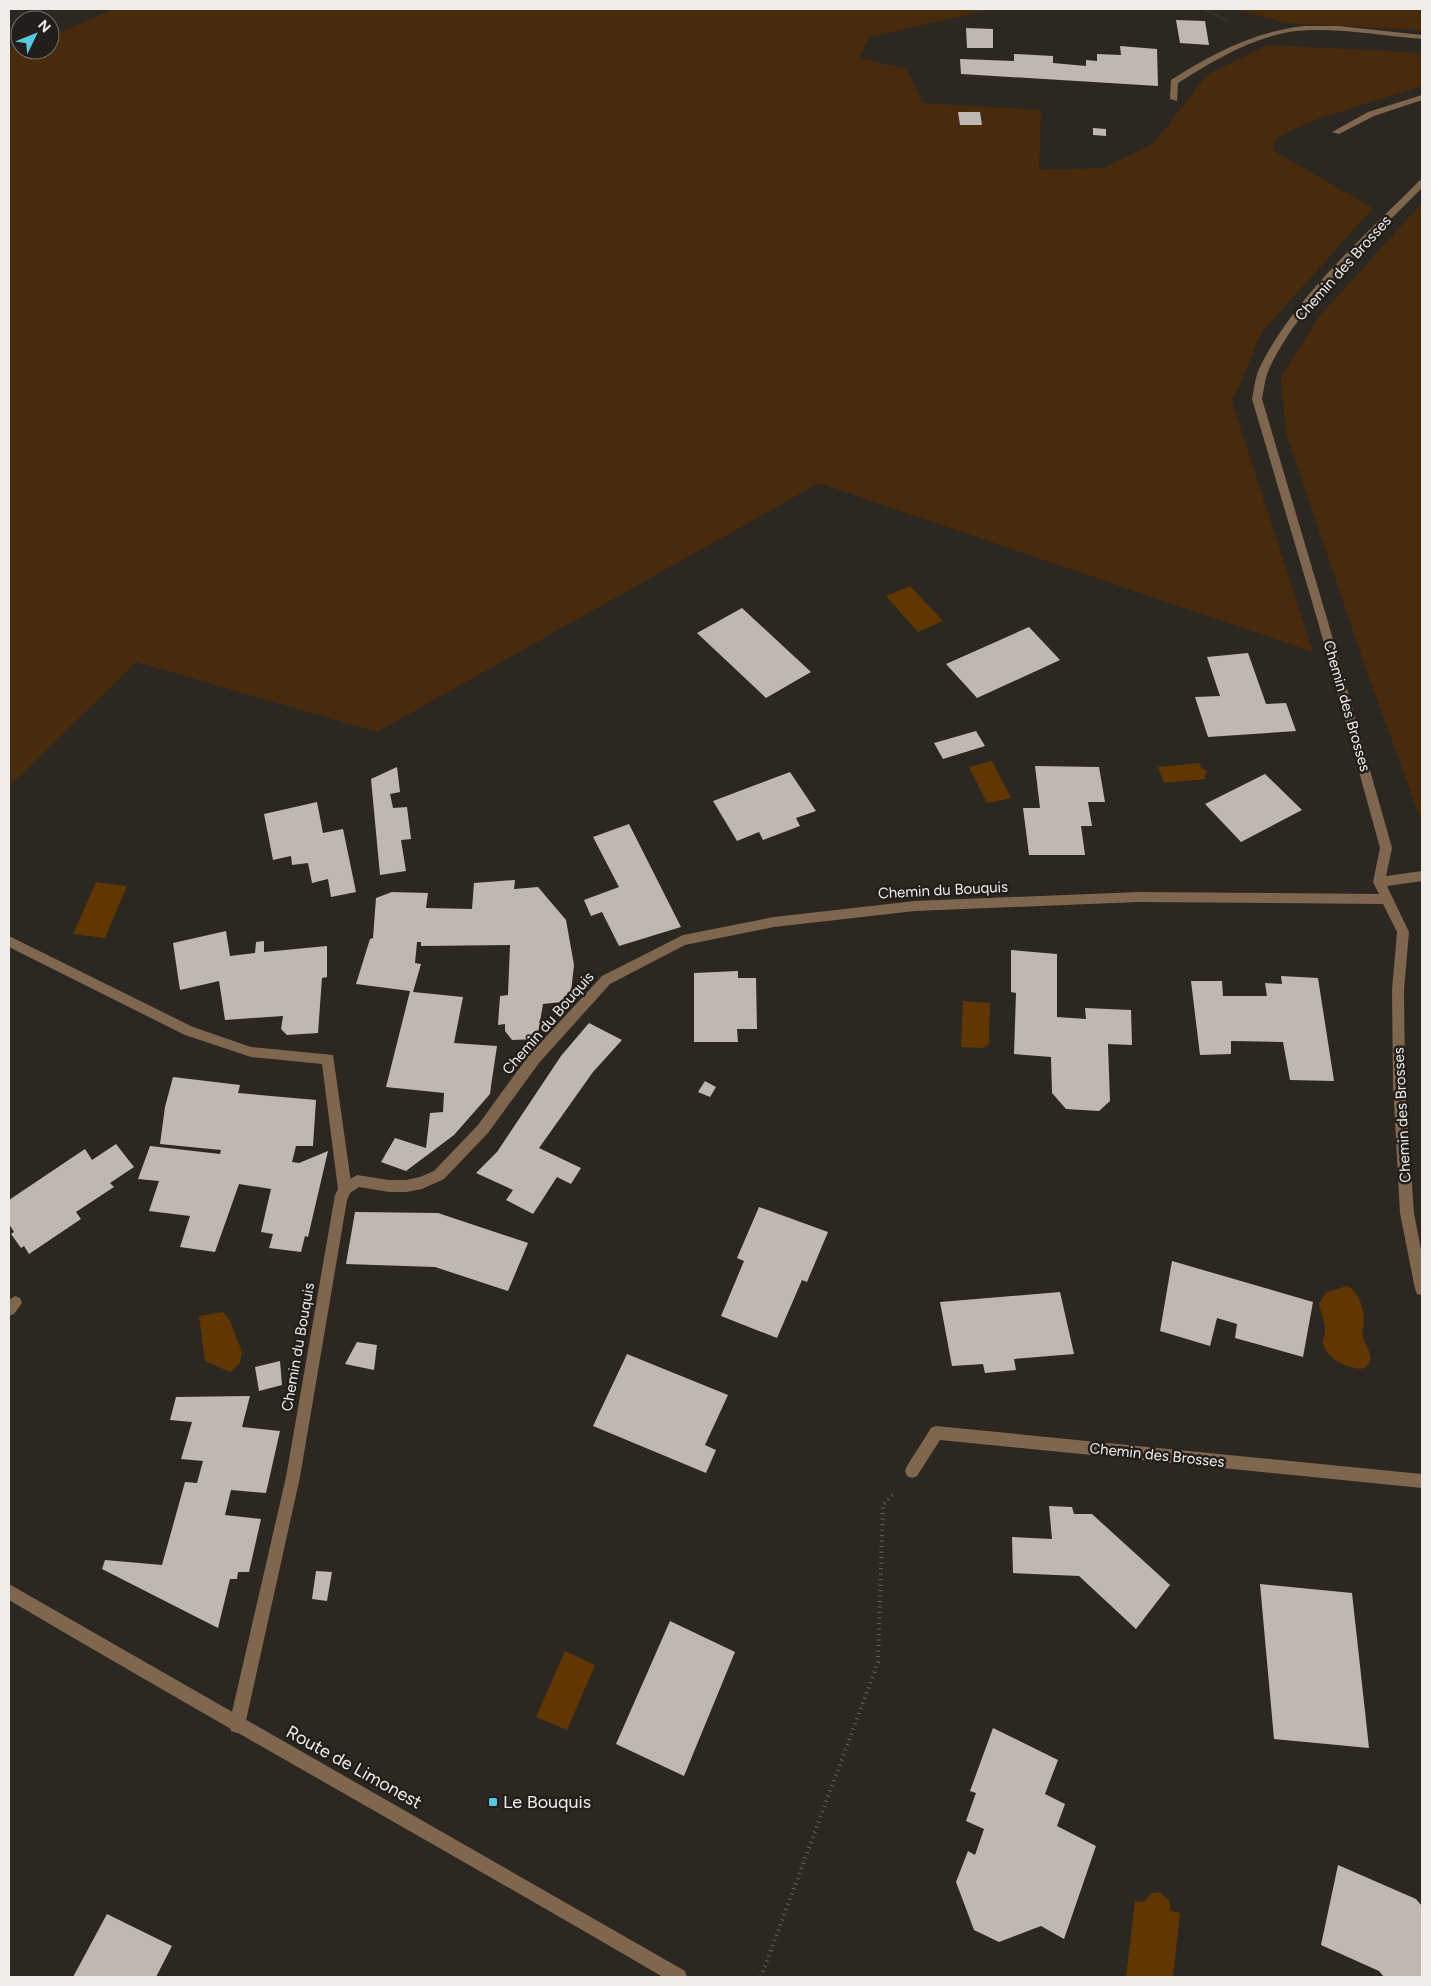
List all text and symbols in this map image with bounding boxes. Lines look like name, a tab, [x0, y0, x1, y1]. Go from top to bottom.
north arrow	[10, 10, 60, 60]
text: N	[34, 17, 54, 36]
street label: Chemin des Brosses	[1291, 212, 1395, 324]
street label: Chemin des Brosses	[1320, 638, 1374, 774]
street label: Chemin du Bouquis	[877, 878, 1009, 902]
street label: Chemin du Bouquis	[498, 968, 598, 1078]
street label: Chemin des Brosses	[1389, 1047, 1415, 1183]
street label: Chemin du Bouquis	[278, 1281, 318, 1413]
street label: Chemin des Brosses	[1089, 1439, 1225, 1471]
street label: Route de Limonest	[282, 1721, 426, 1814]
place label: Le Bouquis	[503, 1791, 591, 1813]
marker: Le Bouquis	[487, 1796, 499, 1808]

